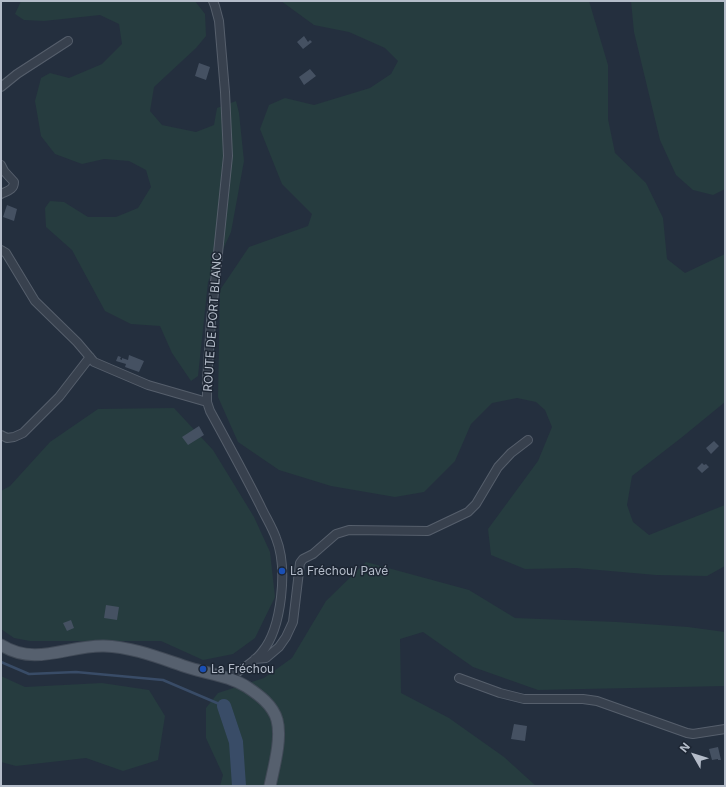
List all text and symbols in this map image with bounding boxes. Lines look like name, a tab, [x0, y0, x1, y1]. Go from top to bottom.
street label: ROUTE DE PORT BLANC	[201, 252, 225, 392]
place label: La Fréchou/ Pavé	[290, 564, 388, 578]
marker: La Fréchou/ Pavé	[277, 566, 287, 576]
place label: La Fréchou	[211, 662, 274, 676]
marker: La Fréchou	[198, 664, 208, 674]
north arrow	[674, 735, 714, 775]
text: N	[677, 740, 693, 755]

